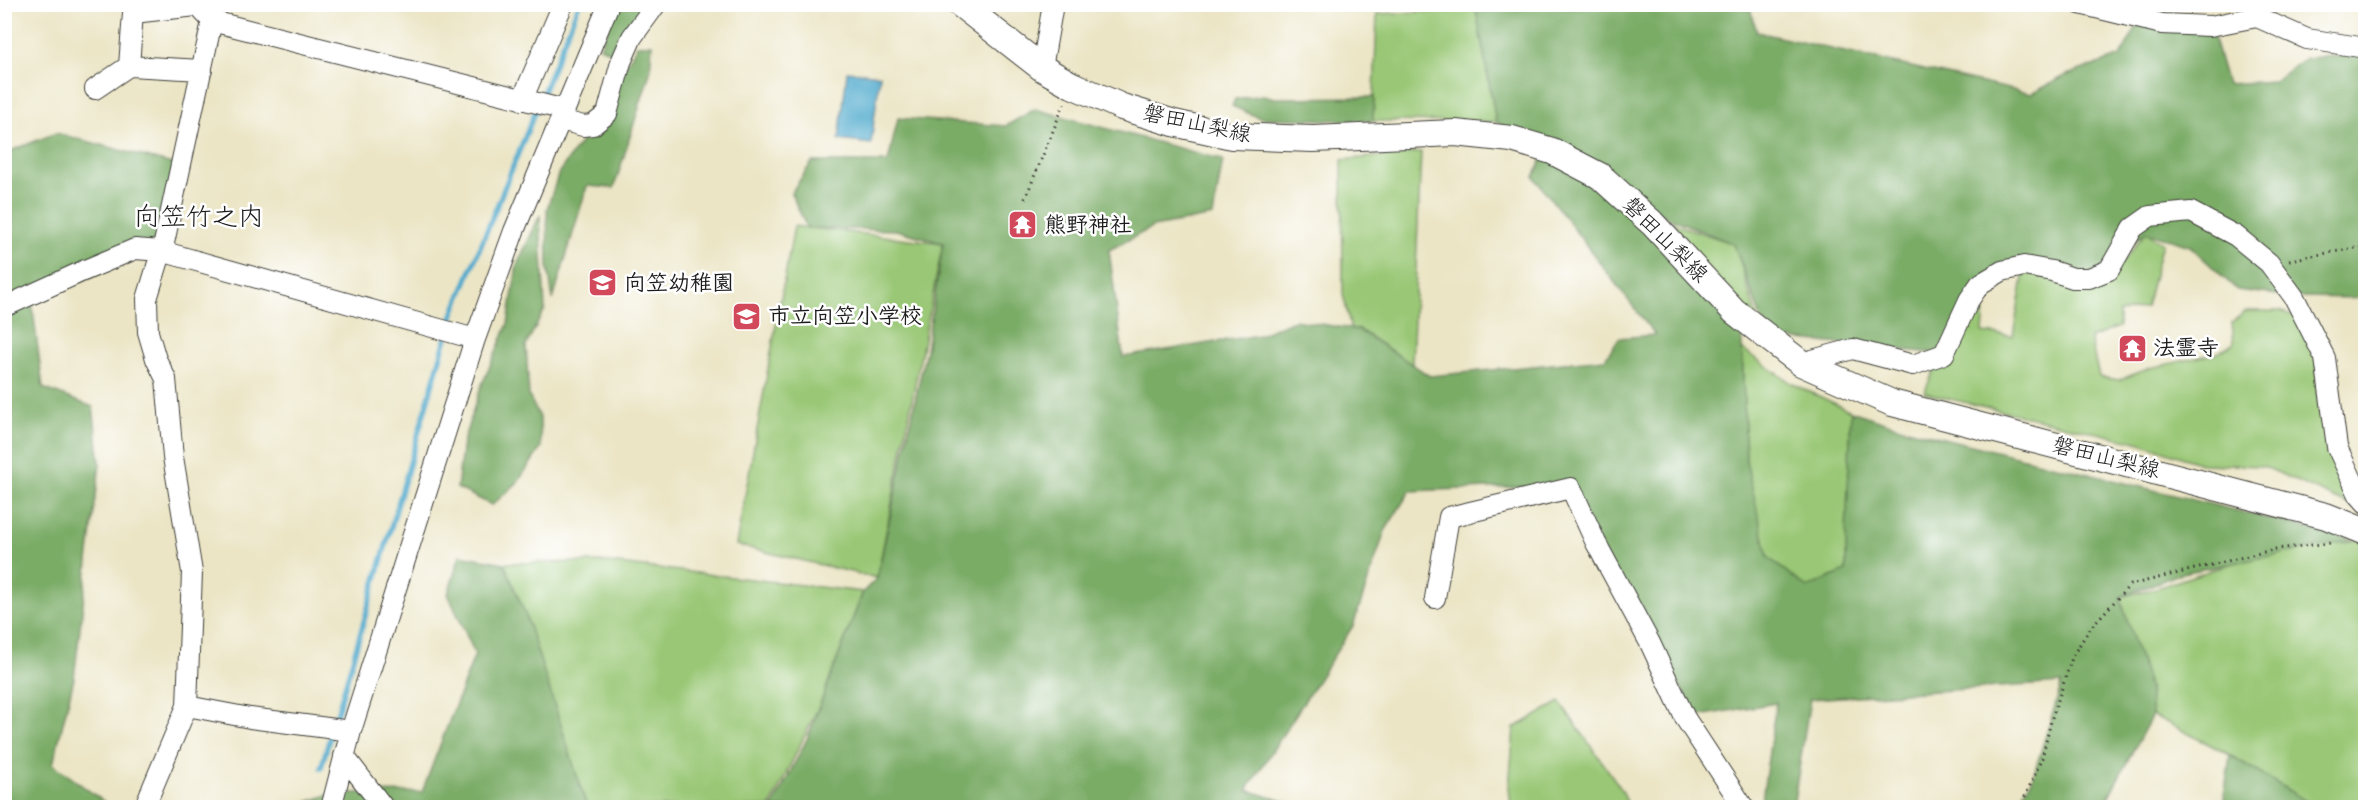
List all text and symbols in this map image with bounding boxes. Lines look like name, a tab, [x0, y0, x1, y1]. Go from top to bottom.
street label: 磐田山梨線	[1140, 97, 1254, 151]
street label: 磐田山梨線	[1615, 190, 1715, 290]
district label: 向笠竹之内	[134, 199, 264, 235]
temple icon: 熊野神社	[1007, 209, 1039, 241]
place label: 熊野神社	[1044, 210, 1132, 241]
school or university icon: 向笠幼稚園	[587, 267, 619, 299]
place label: 向笠幼稚園	[624, 268, 734, 299]
school or university icon: 市立向笠小学校	[731, 300, 763, 332]
place label: 市立向笠小学校	[768, 301, 922, 332]
temple icon: 法霊寺	[2116, 332, 2148, 364]
place label: 法霊寺	[2153, 333, 2219, 364]
street label: 磐田山梨線	[2049, 430, 2163, 486]

